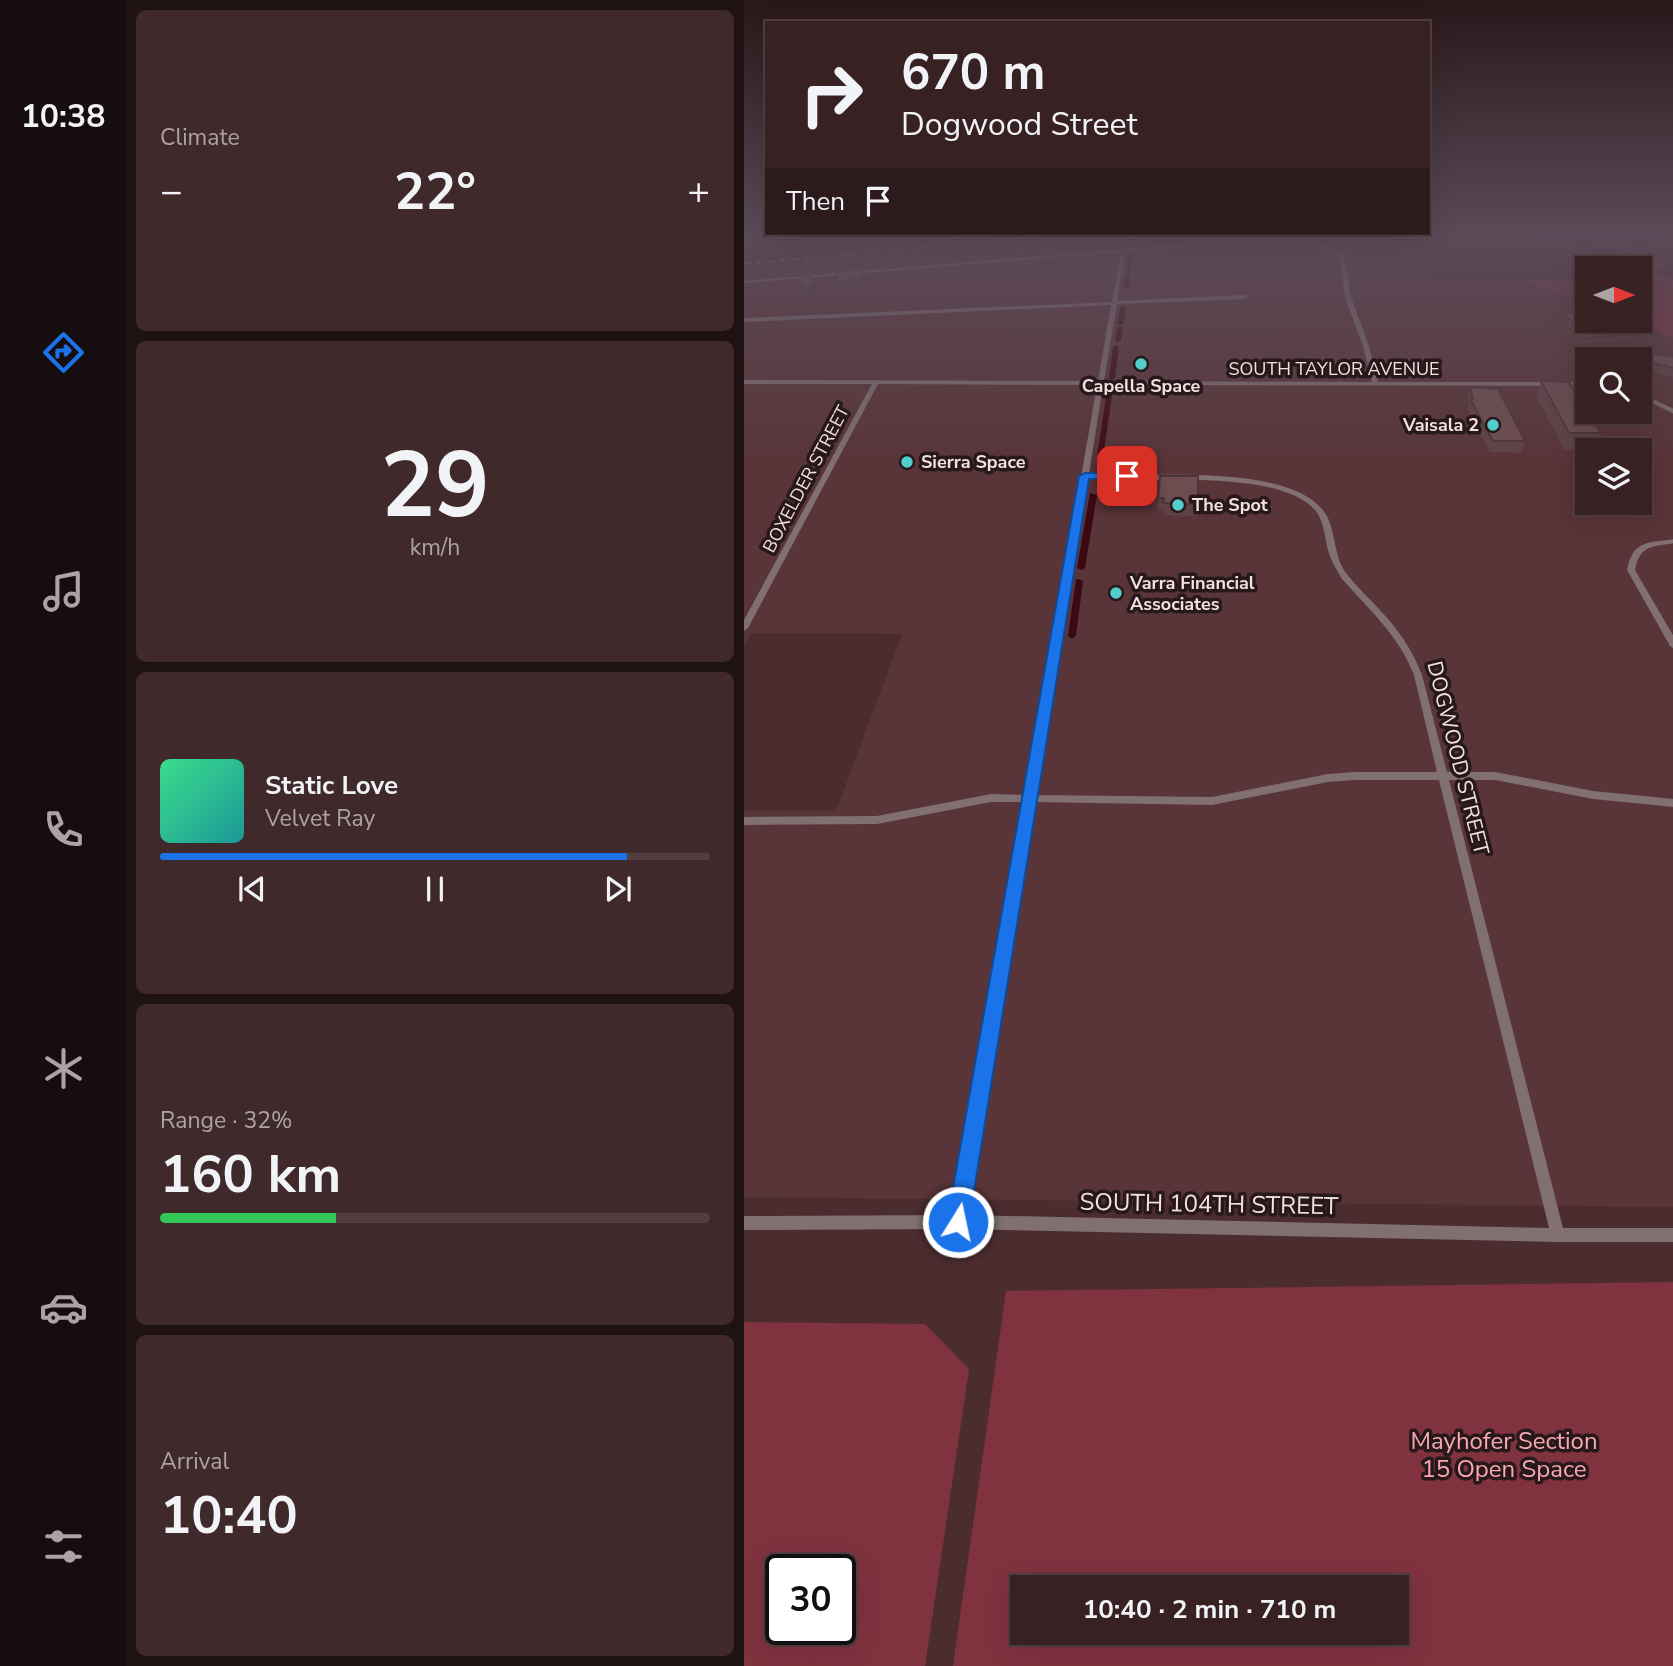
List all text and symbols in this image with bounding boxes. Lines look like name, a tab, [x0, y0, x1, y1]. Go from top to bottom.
text: 670 m	[901, 39, 1045, 106]
icon: right	[786, 49, 877, 140]
text: 10:38	[21, 95, 105, 138]
text: Dogwood Street	[901, 103, 1138, 146]
text: Climate	[160, 122, 240, 153]
text: 22°	[394, 156, 476, 227]
text: −	[160, 166, 183, 217]
text: +	[687, 166, 710, 217]
icon: arrive	[859, 182, 897, 220]
text: Then	[786, 184, 845, 219]
north arrow	[1575, 256, 1652, 332]
map controls	[1575, 256, 1652, 515]
icon: directions	[39, 328, 88, 377]
button: search	[1575, 347, 1652, 424]
marker: Capella Space	[1133, 356, 1149, 372]
street label: SOUTH TAYLOR AVENUE	[1228, 357, 1440, 381]
place label: Capella Space	[1082, 374, 1201, 398]
street label: BOXELDER STREET	[757, 401, 855, 557]
place label: Vaisala 2	[1402, 413, 1479, 437]
marker: Vaisala 2	[1485, 417, 1501, 433]
text: 29	[380, 424, 490, 548]
button: layers	[1575, 438, 1652, 515]
pin	[1097, 446, 1157, 506]
place label: Sierra Space	[921, 450, 1026, 474]
marker: Sierra Space	[899, 454, 915, 470]
icon: arrive	[1108, 457, 1146, 495]
place label: The Spot	[1192, 493, 1268, 517]
marker: The Spot	[1170, 497, 1186, 513]
text: km/h	[410, 532, 460, 563]
icon: music	[39, 567, 88, 616]
place label: Varra Financial Associates	[1129, 571, 1255, 616]
marker: Varra Financial Associates	[1108, 585, 1124, 601]
street label: DOGWOOD STREET	[1420, 658, 1496, 858]
text: Static Love	[265, 768, 398, 803]
text: Velvet Ray	[265, 803, 375, 834]
icon: phone	[39, 805, 88, 854]
icon: previous	[233, 870, 271, 908]
icon: pause	[416, 870, 454, 908]
icon: next	[599, 870, 637, 908]
icon: climate	[39, 1044, 88, 1093]
text: Range · 32%	[160, 1105, 292, 1136]
text: 160 km	[160, 1139, 341, 1210]
position arrow	[921, 1185, 995, 1259]
street label: SOUTH 104TH STREET	[1079, 1186, 1339, 1222]
icon: car	[39, 1283, 88, 1332]
park label: Mayhofer Section 15 Open Space	[1410, 1425, 1598, 1485]
text: Arrival	[160, 1446, 229, 1477]
text: 10:40	[160, 1480, 298, 1551]
icon: filters	[39, 1522, 88, 1571]
speed limit sign: 30	[765, 1554, 856, 1645]
text: 10:40 · 2 min · 710 m	[1083, 1592, 1336, 1627]

